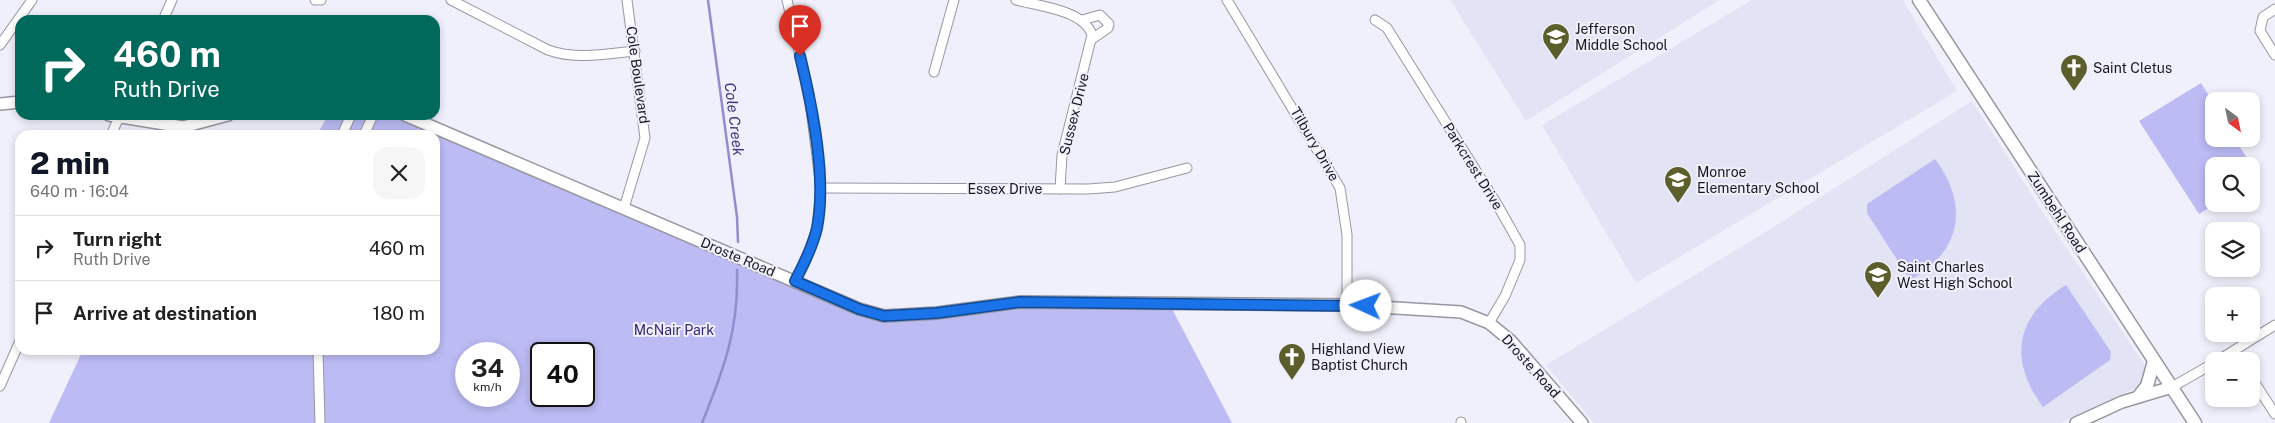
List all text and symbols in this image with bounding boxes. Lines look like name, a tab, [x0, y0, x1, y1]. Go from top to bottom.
pin	[779, 5, 821, 56]
icon: arrive	[786, 12, 814, 40]
place label: Jefferson Middle School	[1575, 21, 1668, 53]
school or university icon: Jefferson Middle School	[1541, 22, 1571, 61]
street label: Cole Boulevard	[623, 25, 653, 125]
text: 460 m	[113, 34, 221, 75]
icon: right	[30, 35, 95, 100]
church icon: Saint Cletus	[2059, 53, 2089, 92]
place label: Saint Cletus	[2093, 60, 2172, 76]
street label: Sussex Drive	[1056, 71, 1092, 157]
text: Ruth Drive	[113, 76, 220, 102]
water label: Cole Creek	[722, 81, 748, 158]
north arrow	[2205, 92, 2260, 148]
map controls	[2205, 92, 2260, 407]
street label: Tilbury Drive	[1287, 104, 1343, 184]
street label: Parkcrest Drive	[1440, 120, 1506, 213]
text: 2 min	[30, 145, 110, 181]
button: close	[373, 147, 425, 199]
button: search	[2205, 157, 2260, 212]
place label: Monroe Elementary School	[1697, 164, 1820, 196]
school or university icon: Monroe Elementary School	[1663, 165, 1693, 204]
street label: Zumbehl Road	[2025, 168, 2089, 256]
street label: Essex Drive	[968, 181, 1043, 197]
text: 640 m · 16:04	[30, 182, 129, 201]
button: layers	[2205, 222, 2260, 277]
text: Turn right	[73, 228, 162, 250]
icon: right	[30, 234, 58, 262]
street label: Droste Road	[698, 234, 778, 280]
text: 460 m	[369, 237, 425, 259]
text: Ruth Drive	[73, 250, 151, 269]
place label: Saint Charles West High School	[1897, 259, 2013, 291]
school or university icon: Saint Charles West High School	[1863, 260, 1893, 299]
position arrow	[1339, 279, 1391, 331]
button: +	[2205, 287, 2260, 342]
icon: arrive	[30, 299, 58, 327]
text: Arrive at destination	[73, 302, 257, 324]
text: 180 m	[372, 302, 425, 324]
park label: McNair Park	[634, 322, 714, 338]
street label: Droste Road	[1498, 331, 1564, 401]
place label: Highland View Baptist Church	[1311, 341, 1408, 373]
speed limit sign: 40	[530, 342, 595, 407]
church icon: Highland View Baptist Church	[1277, 342, 1307, 381]
button: −	[2205, 352, 2260, 407]
text: 34	[471, 353, 504, 383]
text: km/h	[473, 380, 502, 394]

